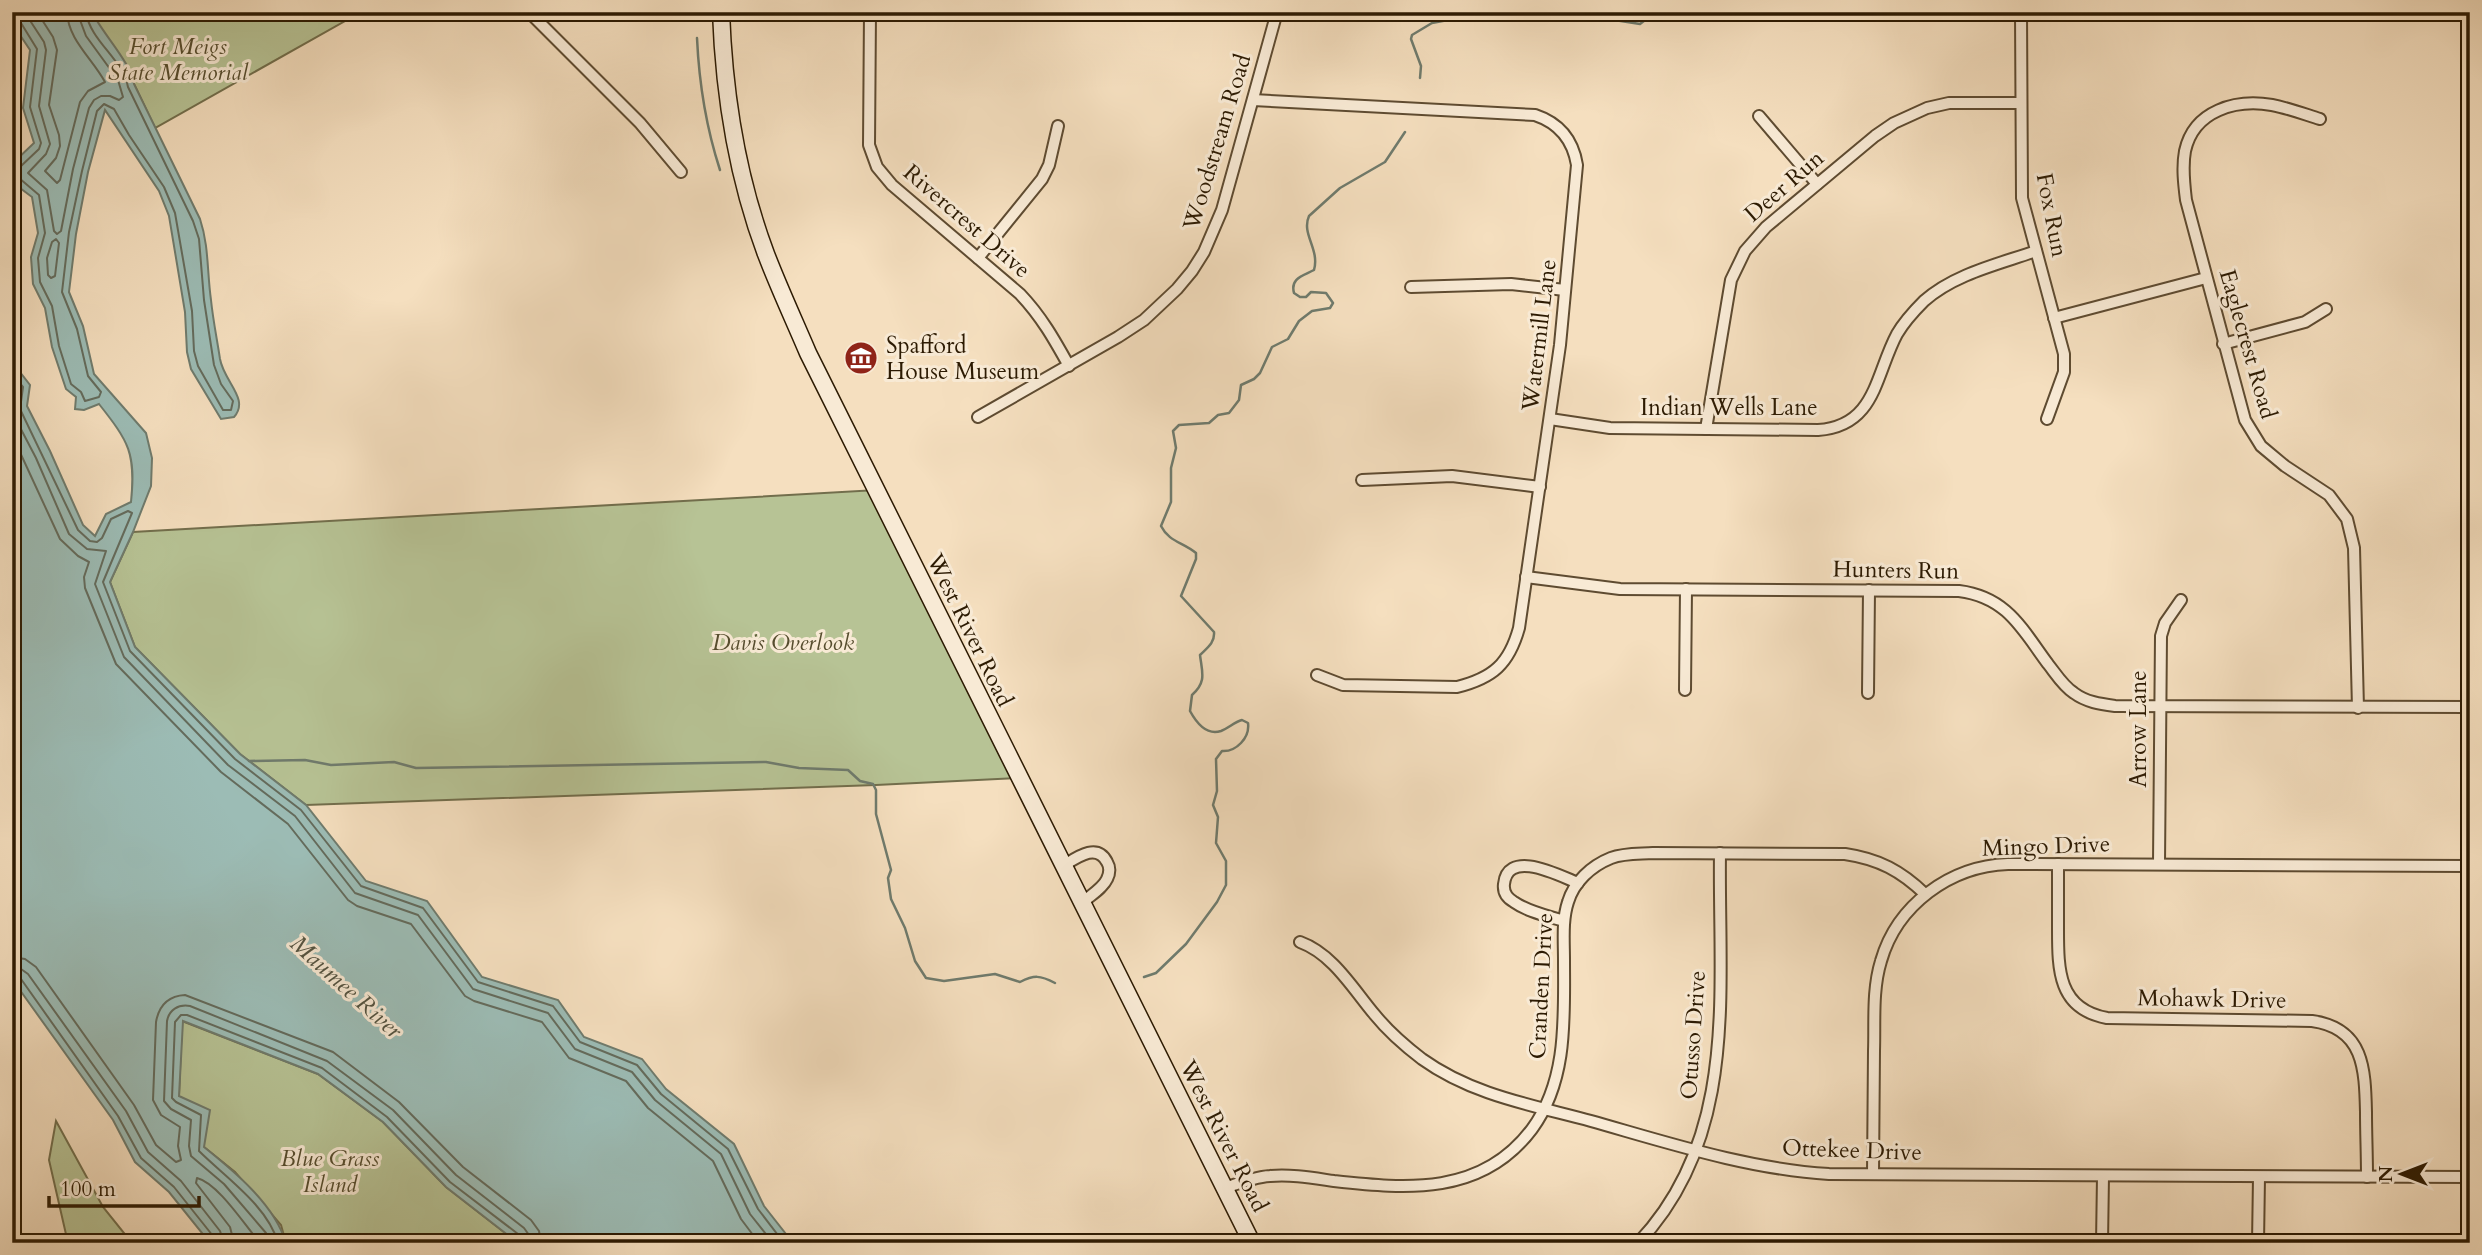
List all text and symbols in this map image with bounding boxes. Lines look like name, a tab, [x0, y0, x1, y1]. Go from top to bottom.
park label: Fort Meigs State Memorial	[108, 31, 249, 88]
street label: Woodstream Road	[1175, 50, 1259, 235]
street label: Deer Run	[1738, 143, 1830, 229]
street label: Rivercrest Drive	[897, 157, 1037, 285]
street label: Fox Run	[2029, 170, 2075, 260]
street label: Watermill Lane	[1514, 257, 1564, 414]
street label: Eaglecrest Road	[2212, 266, 2284, 423]
place label: Spafford House Museum	[886, 330, 1040, 387]
museum icon: Spafford House Museum	[842, 339, 880, 377]
street label: Indian Wells Lane	[1640, 392, 1818, 423]
street label: West River Road	[919, 547, 1021, 712]
street label: Hunters Run	[1832, 553, 1960, 587]
park label: Davis Overlook	[712, 627, 855, 658]
street label: Arrow Lane	[2123, 670, 2154, 788]
street label: Mingo Drive	[1981, 828, 2111, 864]
street label: Cranden Drive	[1522, 912, 1560, 1060]
water label: Maumee River	[283, 928, 410, 1047]
street label: Otusso Drive	[1673, 969, 1713, 1101]
street label: Mohawk Drive	[2137, 982, 2287, 1016]
street label: West River Road	[1172, 1054, 1276, 1218]
street label: Ottekee Drive	[1782, 1132, 1922, 1168]
north arrow	[2366, 1140, 2436, 1210]
park label: Blue Grass Island	[281, 1143, 380, 1200]
scale bar	[49, 1164, 200, 1208]
text: N	[2373, 1165, 2399, 1182]
text: 100 m	[60, 1175, 116, 1204]

